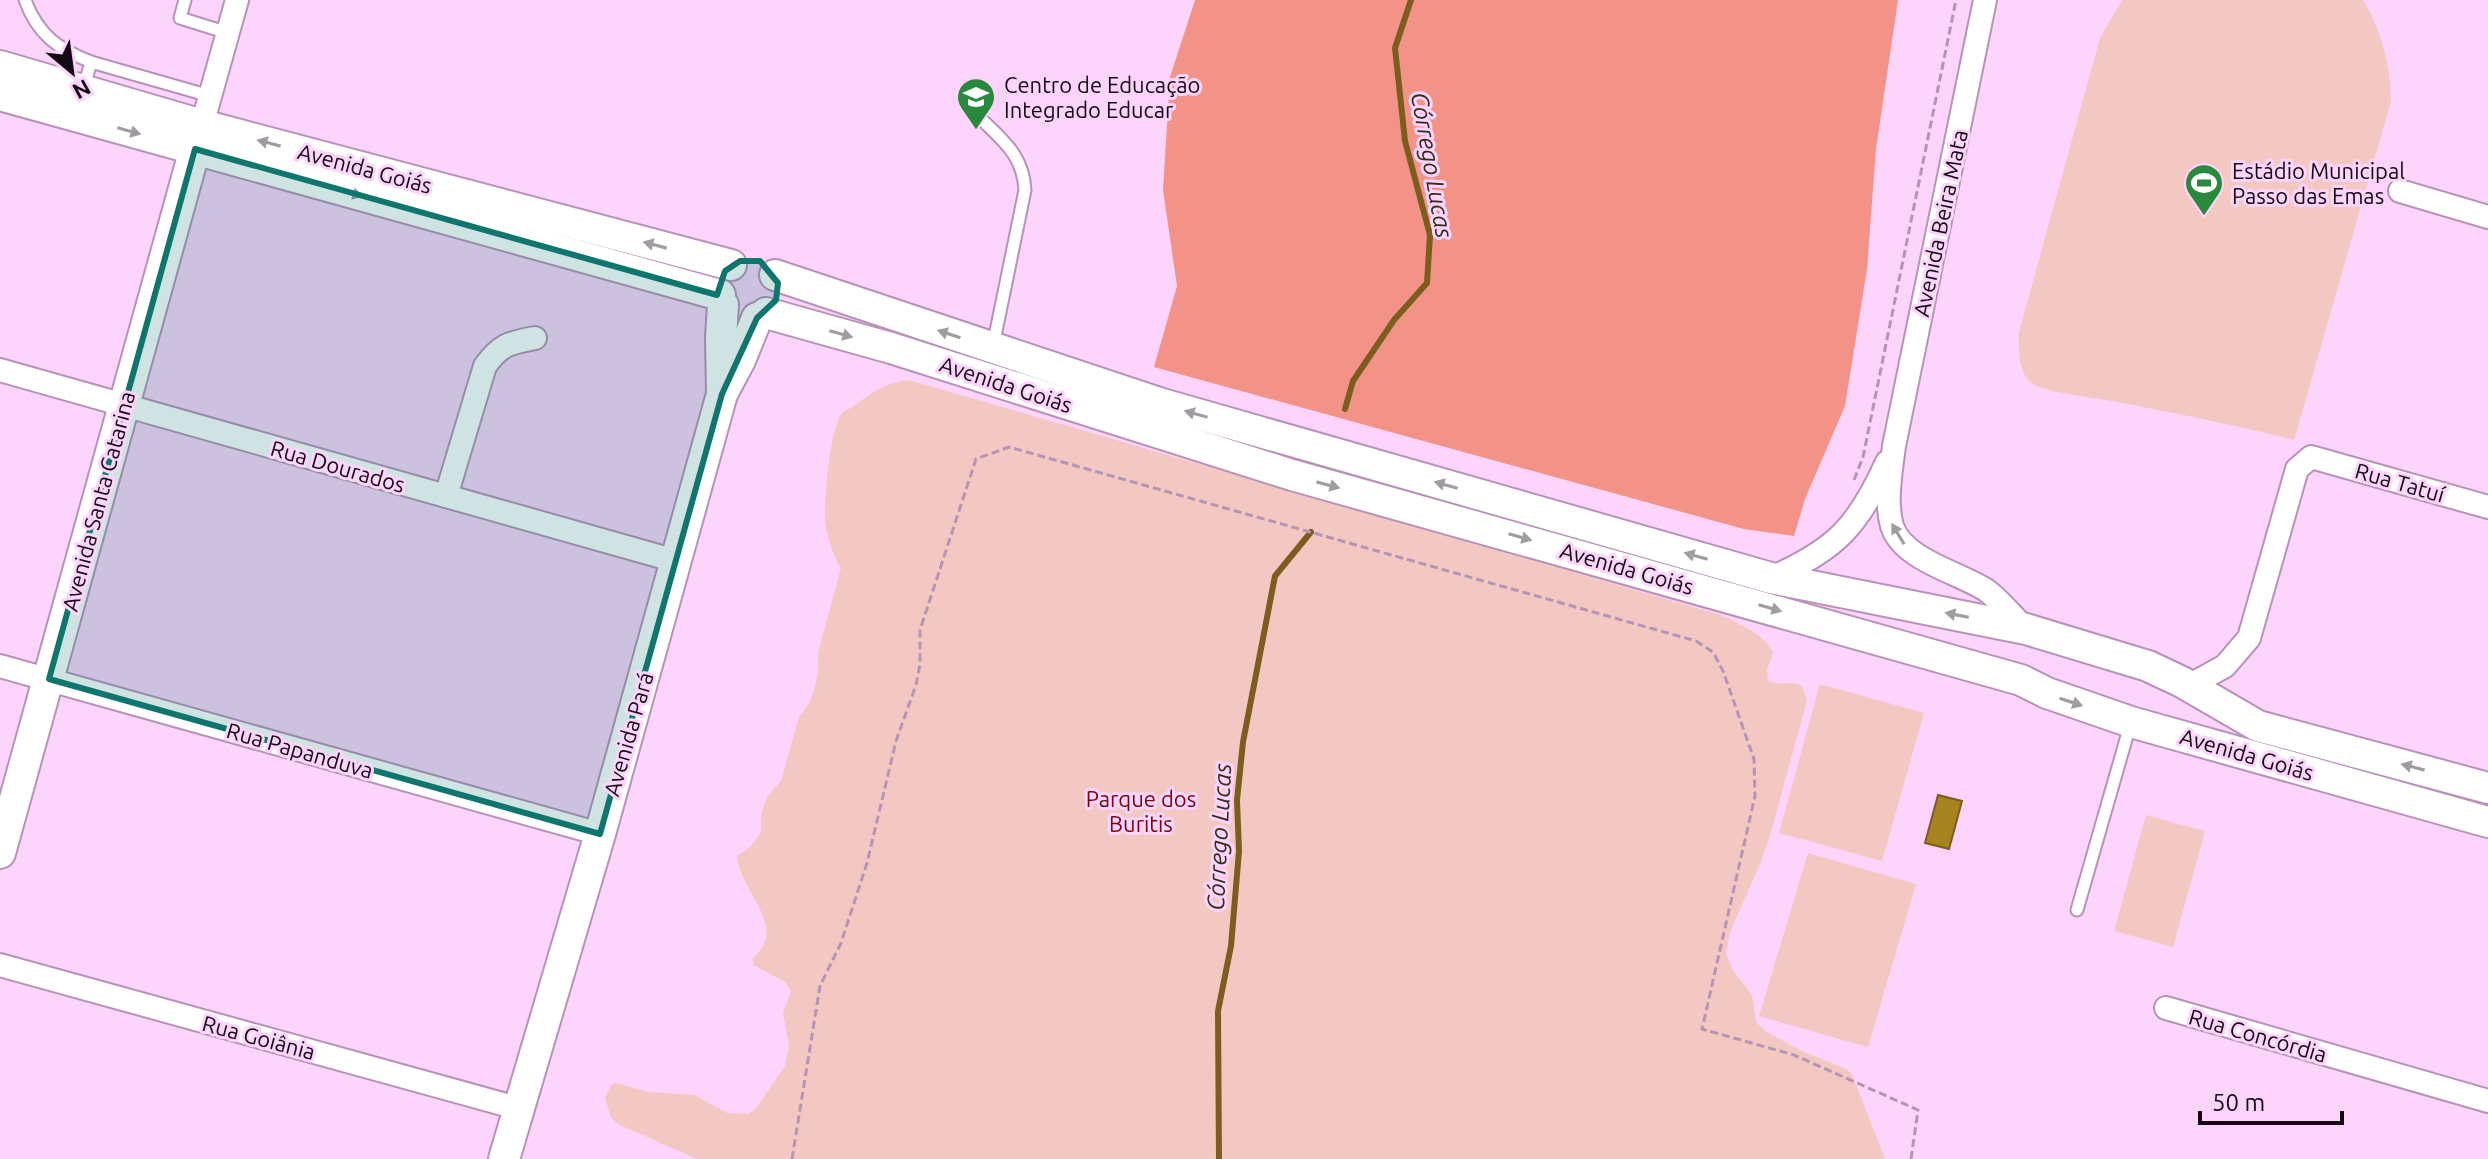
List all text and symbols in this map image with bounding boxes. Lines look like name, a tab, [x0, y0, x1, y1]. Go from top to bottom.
north arrow	[32, 32, 112, 112]
place label: Centro de Educação Integrado Educar	[1004, 72, 1200, 122]
text: N	[69, 75, 95, 105]
school or university icon: Centro de Educação Integrado Educar	[955, 76, 997, 131]
water label: Córrego Lucas	[1406, 90, 1458, 240]
one-way arrow	[117, 125, 141, 138]
street label: Avenida Beira Mata	[1908, 127, 1972, 319]
one-way arrow	[256, 136, 281, 148]
street label: Avenida Goiás	[295, 138, 435, 198]
place label: Estádio Municipal Passo das Emas	[2232, 158, 2405, 208]
sports icon: Estádio Municipal Passo das Emas	[2183, 162, 2225, 217]
one-way arrow	[340, 187, 364, 200]
one-way arrow	[643, 239, 668, 251]
one-way arrow	[936, 327, 960, 340]
one-way arrow	[829, 328, 853, 341]
street label: Avenida Goiás	[937, 351, 1075, 417]
street label: Avenida Santa Catarina	[57, 388, 139, 614]
one-way arrow	[1184, 407, 1208, 420]
street label: Rua Dourados	[268, 435, 408, 497]
street label: Rua Tatuí	[2352, 457, 2448, 507]
one-way arrow	[1434, 478, 1458, 491]
one-way arrow	[1316, 479, 1341, 491]
one-way arrow	[1891, 522, 1906, 545]
one-way arrow	[1507, 532, 1532, 544]
street label: Avenida Goiás	[1557, 537, 1697, 599]
one-way arrow	[1684, 549, 1708, 562]
one-way arrow	[1757, 603, 1782, 615]
one-way arrow	[1944, 608, 1969, 621]
street label: Avenida Pará	[598, 669, 658, 799]
one-way arrow	[2060, 696, 2084, 708]
street label: Rua Papanduva	[224, 717, 376, 783]
street label: Avenida Goiás	[2177, 723, 2317, 785]
one-way arrow	[2400, 761, 2425, 773]
water label: Córrego Lucas	[1202, 763, 1236, 911]
park label: Parque dos Buritis	[1086, 786, 1196, 836]
street label: Rua Concórdia	[2186, 1003, 2330, 1067]
street label: Rua Goiânia	[200, 1010, 318, 1064]
scale bar	[2200, 1075, 2342, 1125]
text: 50 m	[2212, 1089, 2265, 1116]

